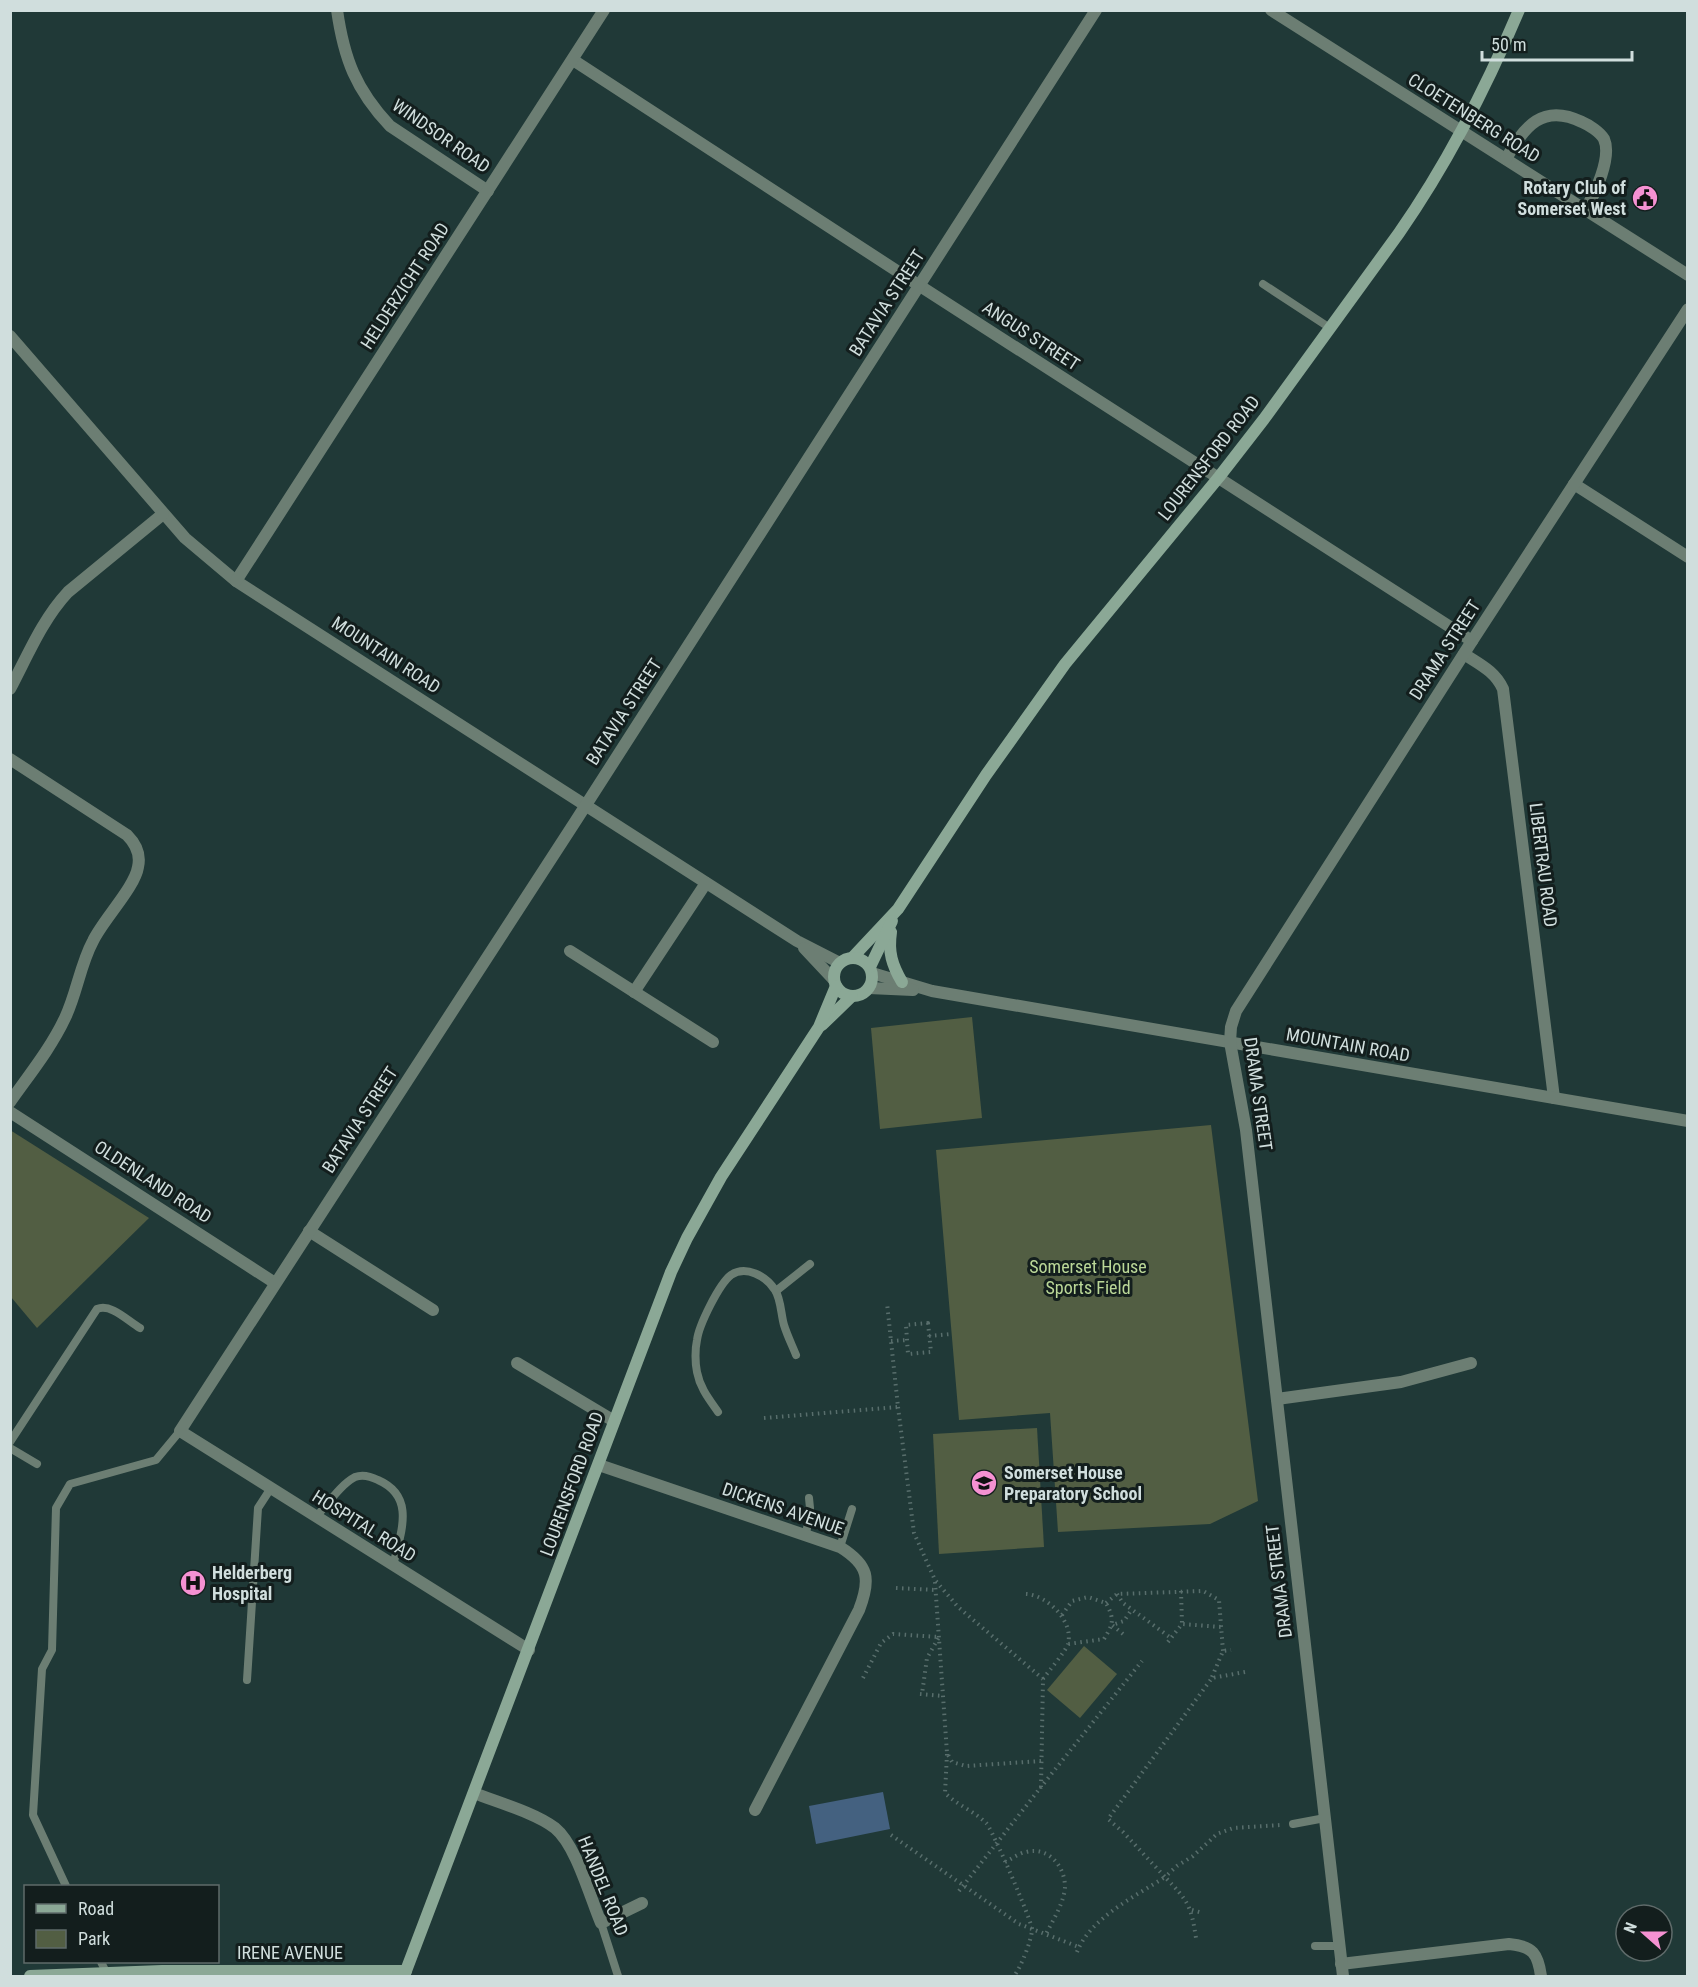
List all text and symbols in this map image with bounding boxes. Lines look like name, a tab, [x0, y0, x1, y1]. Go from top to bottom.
scale bar	[1482, 24, 1632, 62]
text: 50 m	[1491, 34, 1526, 55]
street label: CLOETENBERG ROAD	[1404, 69, 1544, 167]
street label: WINDSOR ROAD	[388, 94, 494, 177]
place label: Rotary Club of Somerset West	[1517, 177, 1626, 219]
public building icon: Rotary Club of Somerset West	[1630, 183, 1660, 213]
street label: HELDERZICHT ROAD	[356, 219, 453, 353]
street label: BATAVIA STREET	[844, 246, 929, 360]
street label: ANGUS STREET	[979, 296, 1084, 375]
street label: LOURENSFORD ROAD	[1153, 391, 1264, 524]
street label: DRAMA STREET	[1405, 596, 1484, 703]
street label: MOUNTAIN ROAD	[328, 612, 444, 697]
street label: BATAVIA STREET	[581, 655, 666, 769]
street label: LIBERTRAU ROAD	[1525, 802, 1562, 928]
street label: MOUNTAIN ROAD	[1285, 1023, 1412, 1066]
street label: DRAMA STREET	[1240, 1036, 1277, 1152]
street label: BATAVIA STREET	[317, 1063, 402, 1177]
street label: OLDENLAND ROAD	[91, 1136, 216, 1227]
park label: Somerset House Sports Field	[1029, 1256, 1147, 1298]
street label: LOURENSFORD ROAD	[536, 1409, 607, 1559]
place label: Somerset House Preparatory School	[1004, 1462, 1142, 1504]
school or university icon: Somerset House Preparatory School	[969, 1468, 999, 1498]
street label: DICKENS AVENUE	[720, 1478, 847, 1539]
street label: HOSPITAL ROAD	[309, 1485, 420, 1566]
street label: DRAMA STREET	[1261, 1523, 1296, 1639]
place label: Helderberg Hospital	[212, 1562, 292, 1604]
hospital icon: Helderberg Hospital	[178, 1568, 208, 1598]
street label: HANDEL ROAD	[574, 1833, 633, 1939]
legend	[24, 1885, 219, 1963]
text: Road	[78, 1898, 114, 1919]
north arrow	[1614, 1903, 1674, 1963]
text: N	[1620, 1920, 1641, 1936]
text: Park	[78, 1928, 110, 1949]
street label: IRENE AVENUE	[237, 1942, 343, 1963]

